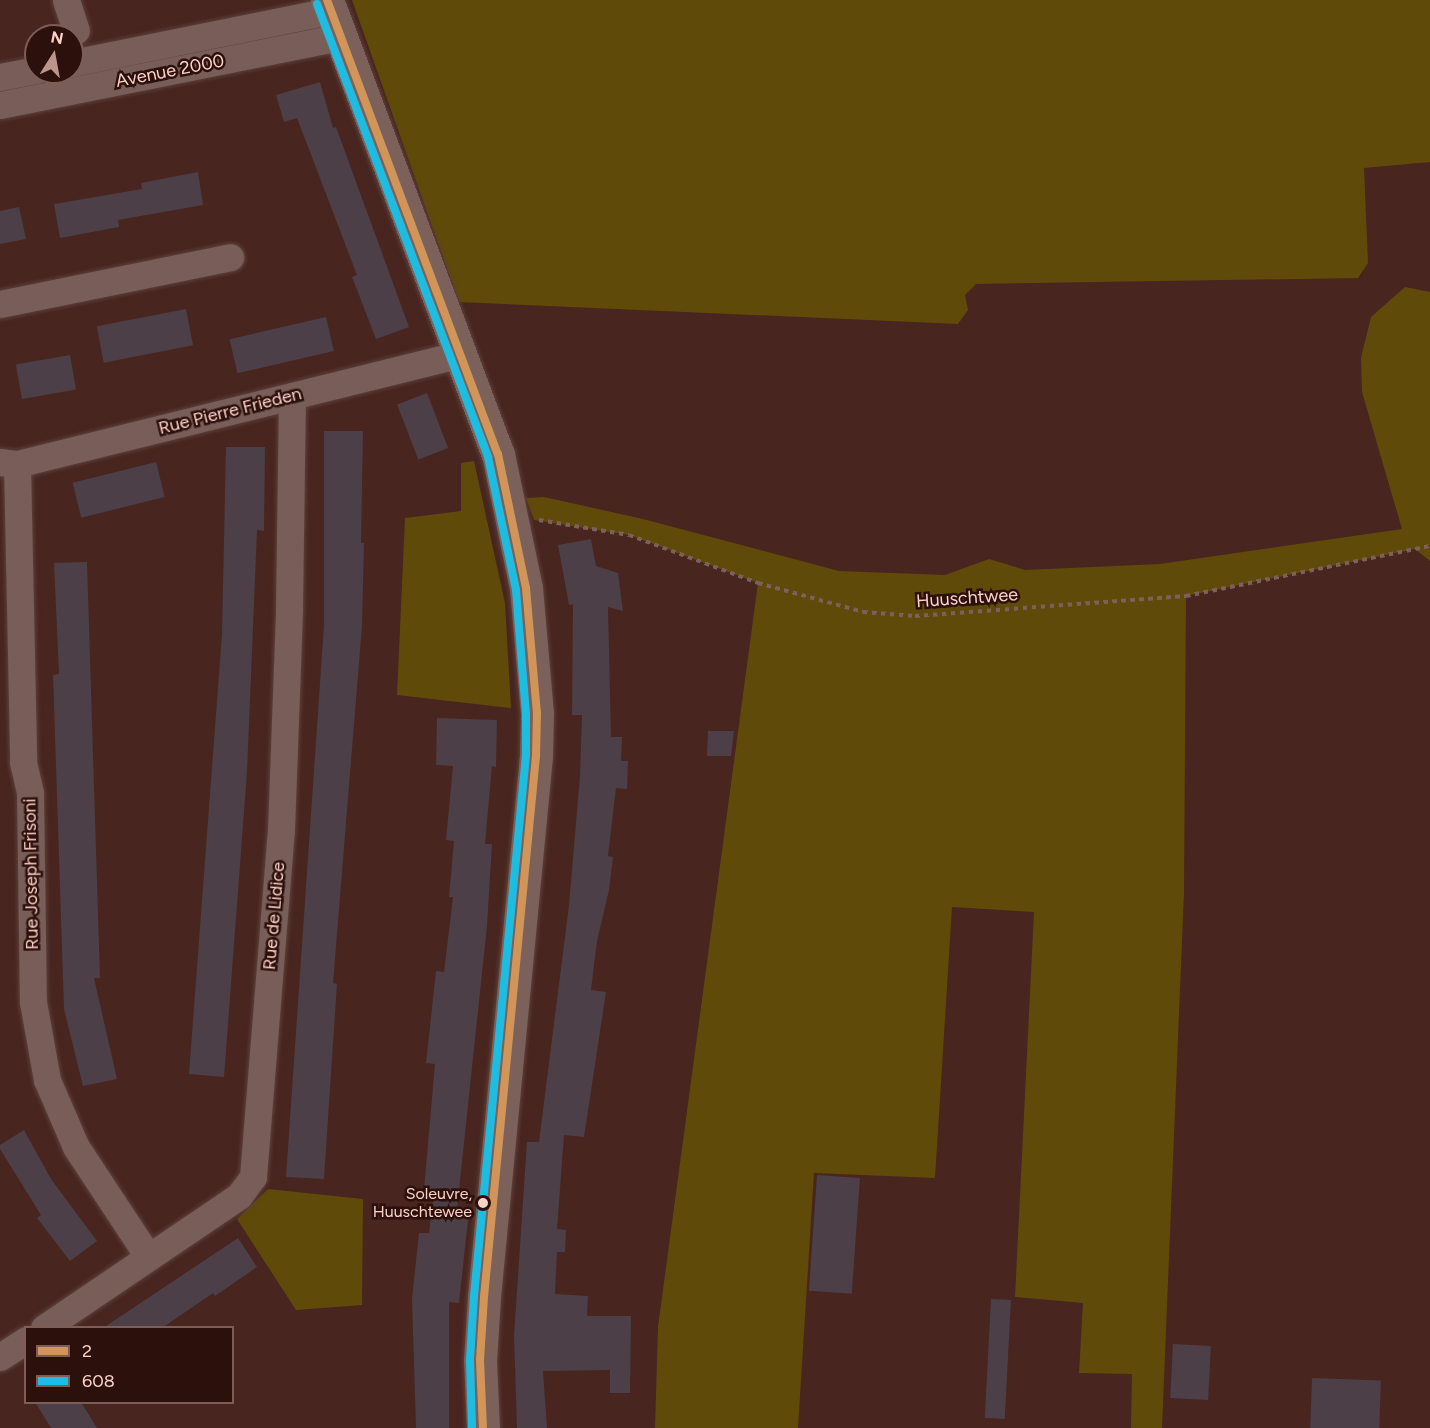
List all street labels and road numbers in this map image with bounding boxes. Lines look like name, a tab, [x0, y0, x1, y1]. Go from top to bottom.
street label: Avenue 2000	[114, 50, 226, 92]
street label: Rue Pierre Frieden	[156, 383, 304, 439]
street label: Huuschtwee	[915, 584, 1019, 612]
street label: Rue Joseph Frisoni	[19, 798, 43, 950]
street label: Rue de Lidice	[259, 861, 289, 971]

